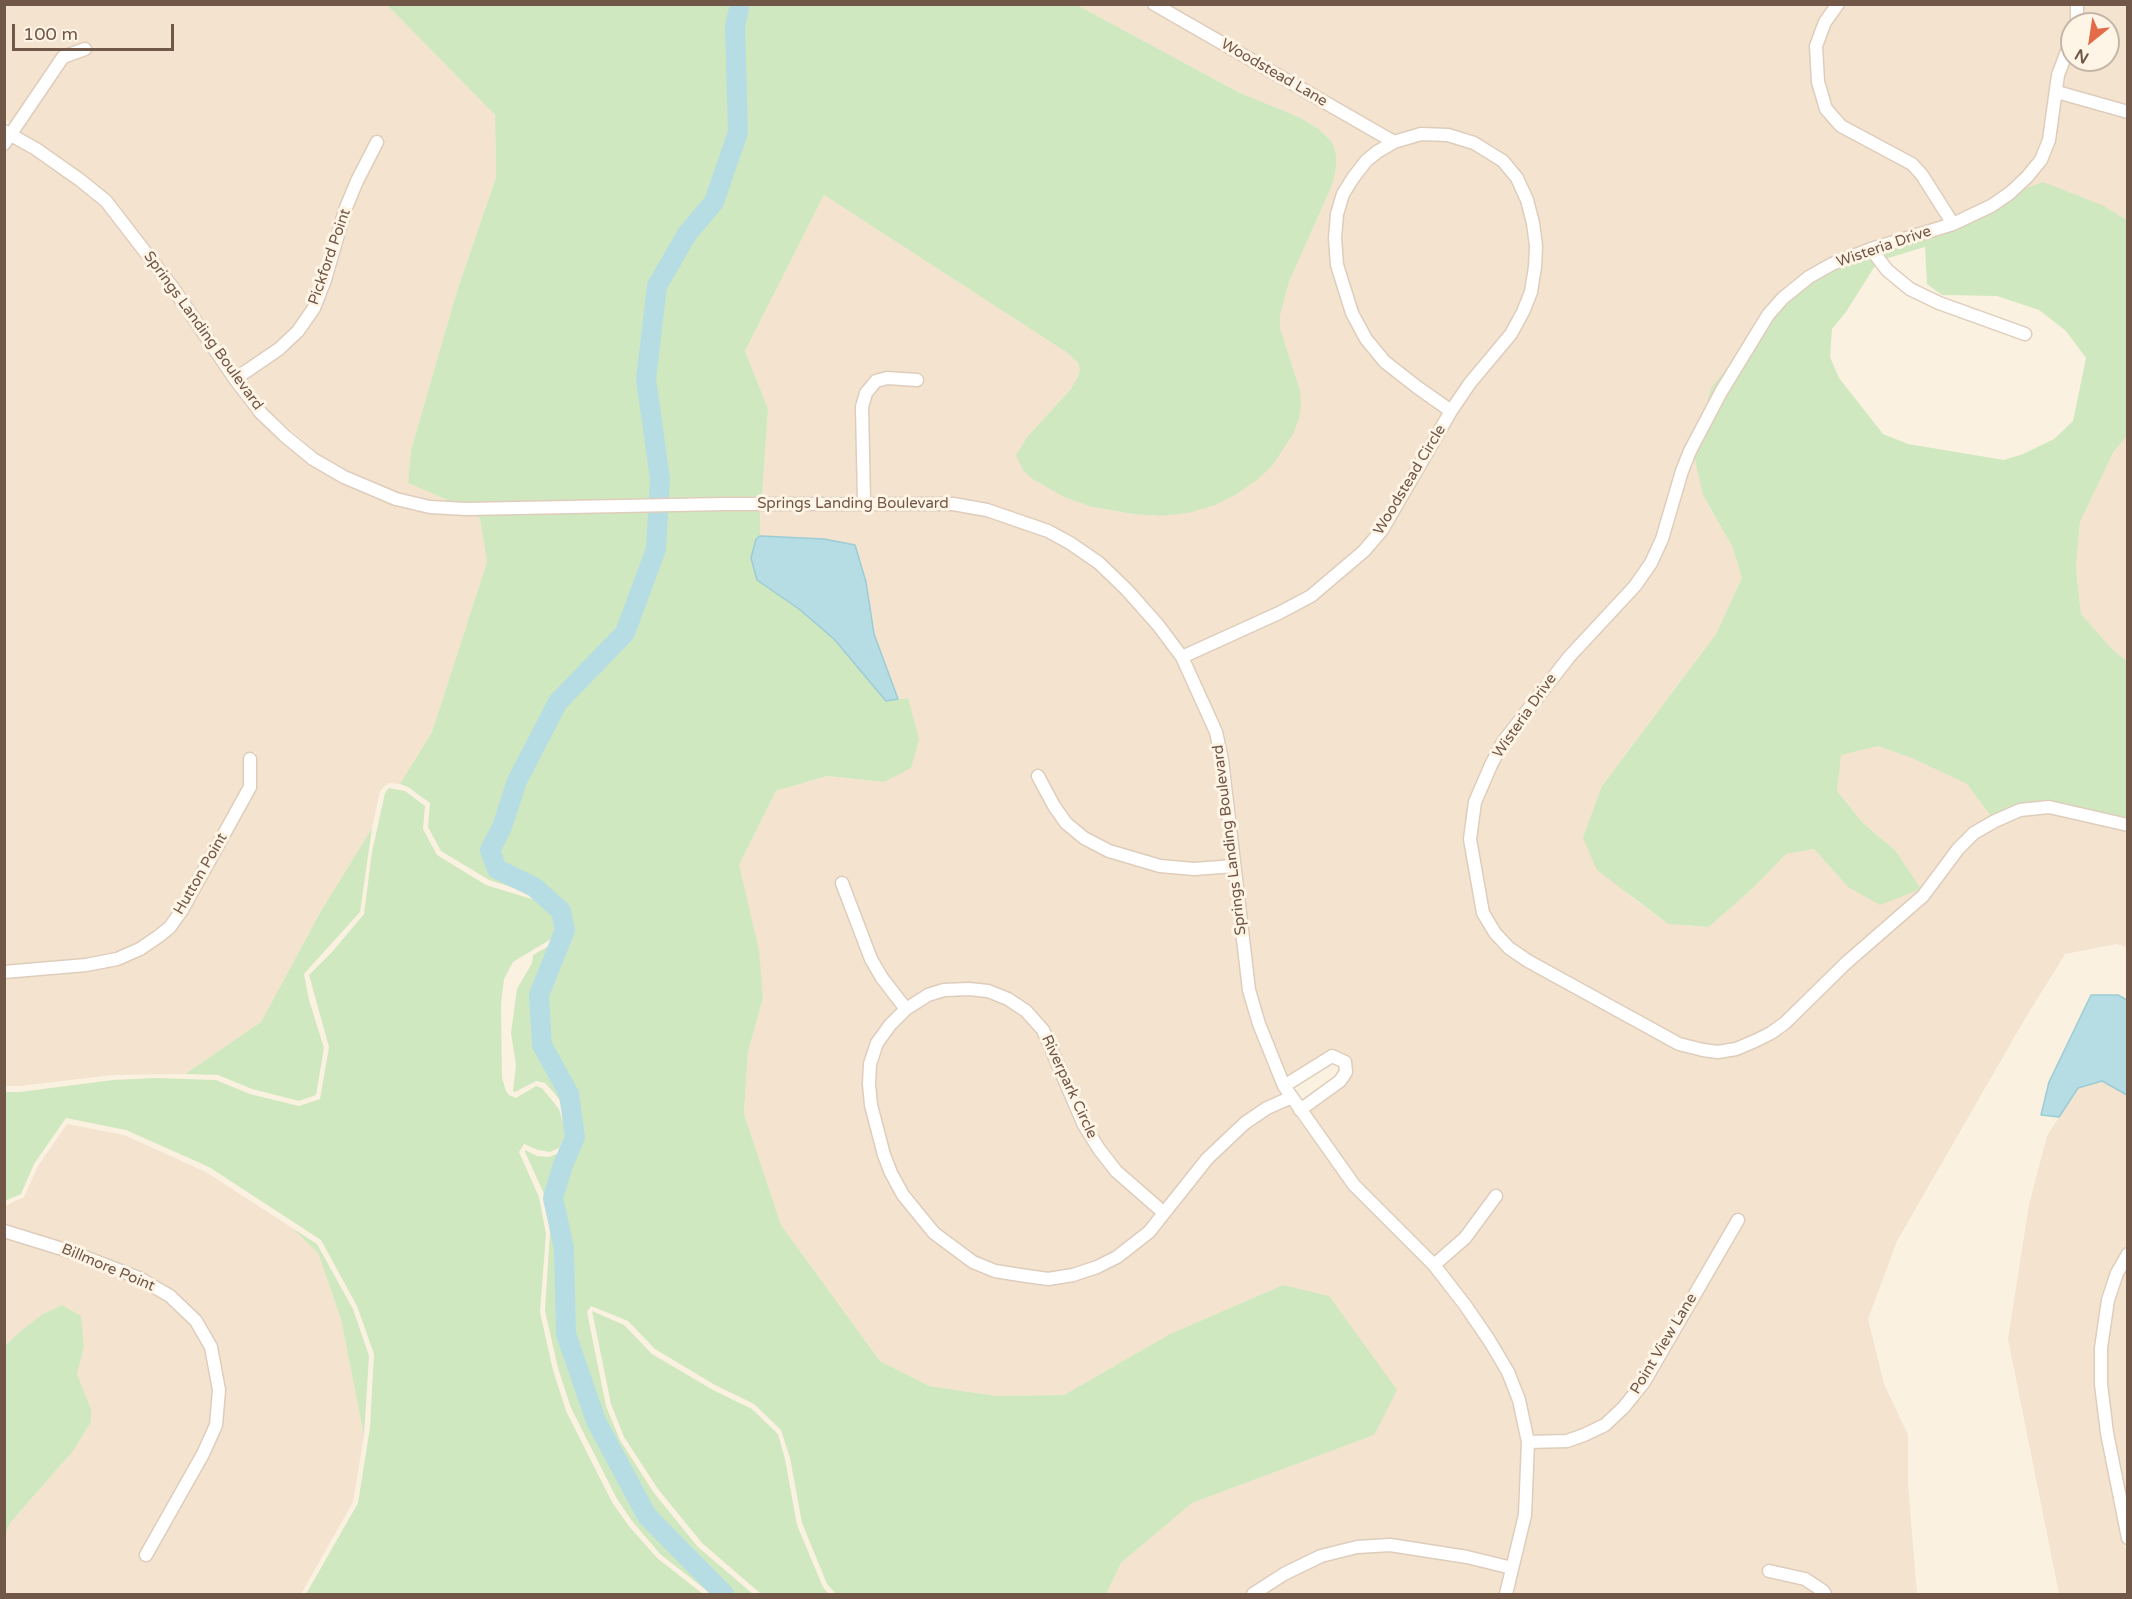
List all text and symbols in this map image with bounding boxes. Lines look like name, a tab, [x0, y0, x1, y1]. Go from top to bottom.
scale bar	[15, 12, 177, 50]
north arrow	[2060, 12, 2120, 72]
text: 100 m	[23, 23, 78, 45]
street label: Woodstead Lane	[1218, 35, 1330, 111]
text: N	[2071, 44, 2093, 68]
street label: Pickford Point	[305, 207, 355, 307]
street label: Wisteria Drive	[1834, 222, 1934, 272]
street label: Springs Landing Boulevard	[139, 248, 267, 414]
street label: Woodstead Circle	[1370, 422, 1450, 538]
street label: Springs Landing Boulevard	[757, 495, 949, 513]
street label: Wisteria Drive	[1489, 670, 1561, 762]
street label: Springs Landing Boulevard	[1209, 744, 1251, 936]
street label: Hutton Point	[170, 830, 232, 918]
street label: Riverpark Circle	[1037, 1032, 1101, 1142]
street label: Billmore Point	[59, 1240, 157, 1296]
street label: Point View Lane	[1627, 1290, 1701, 1398]

